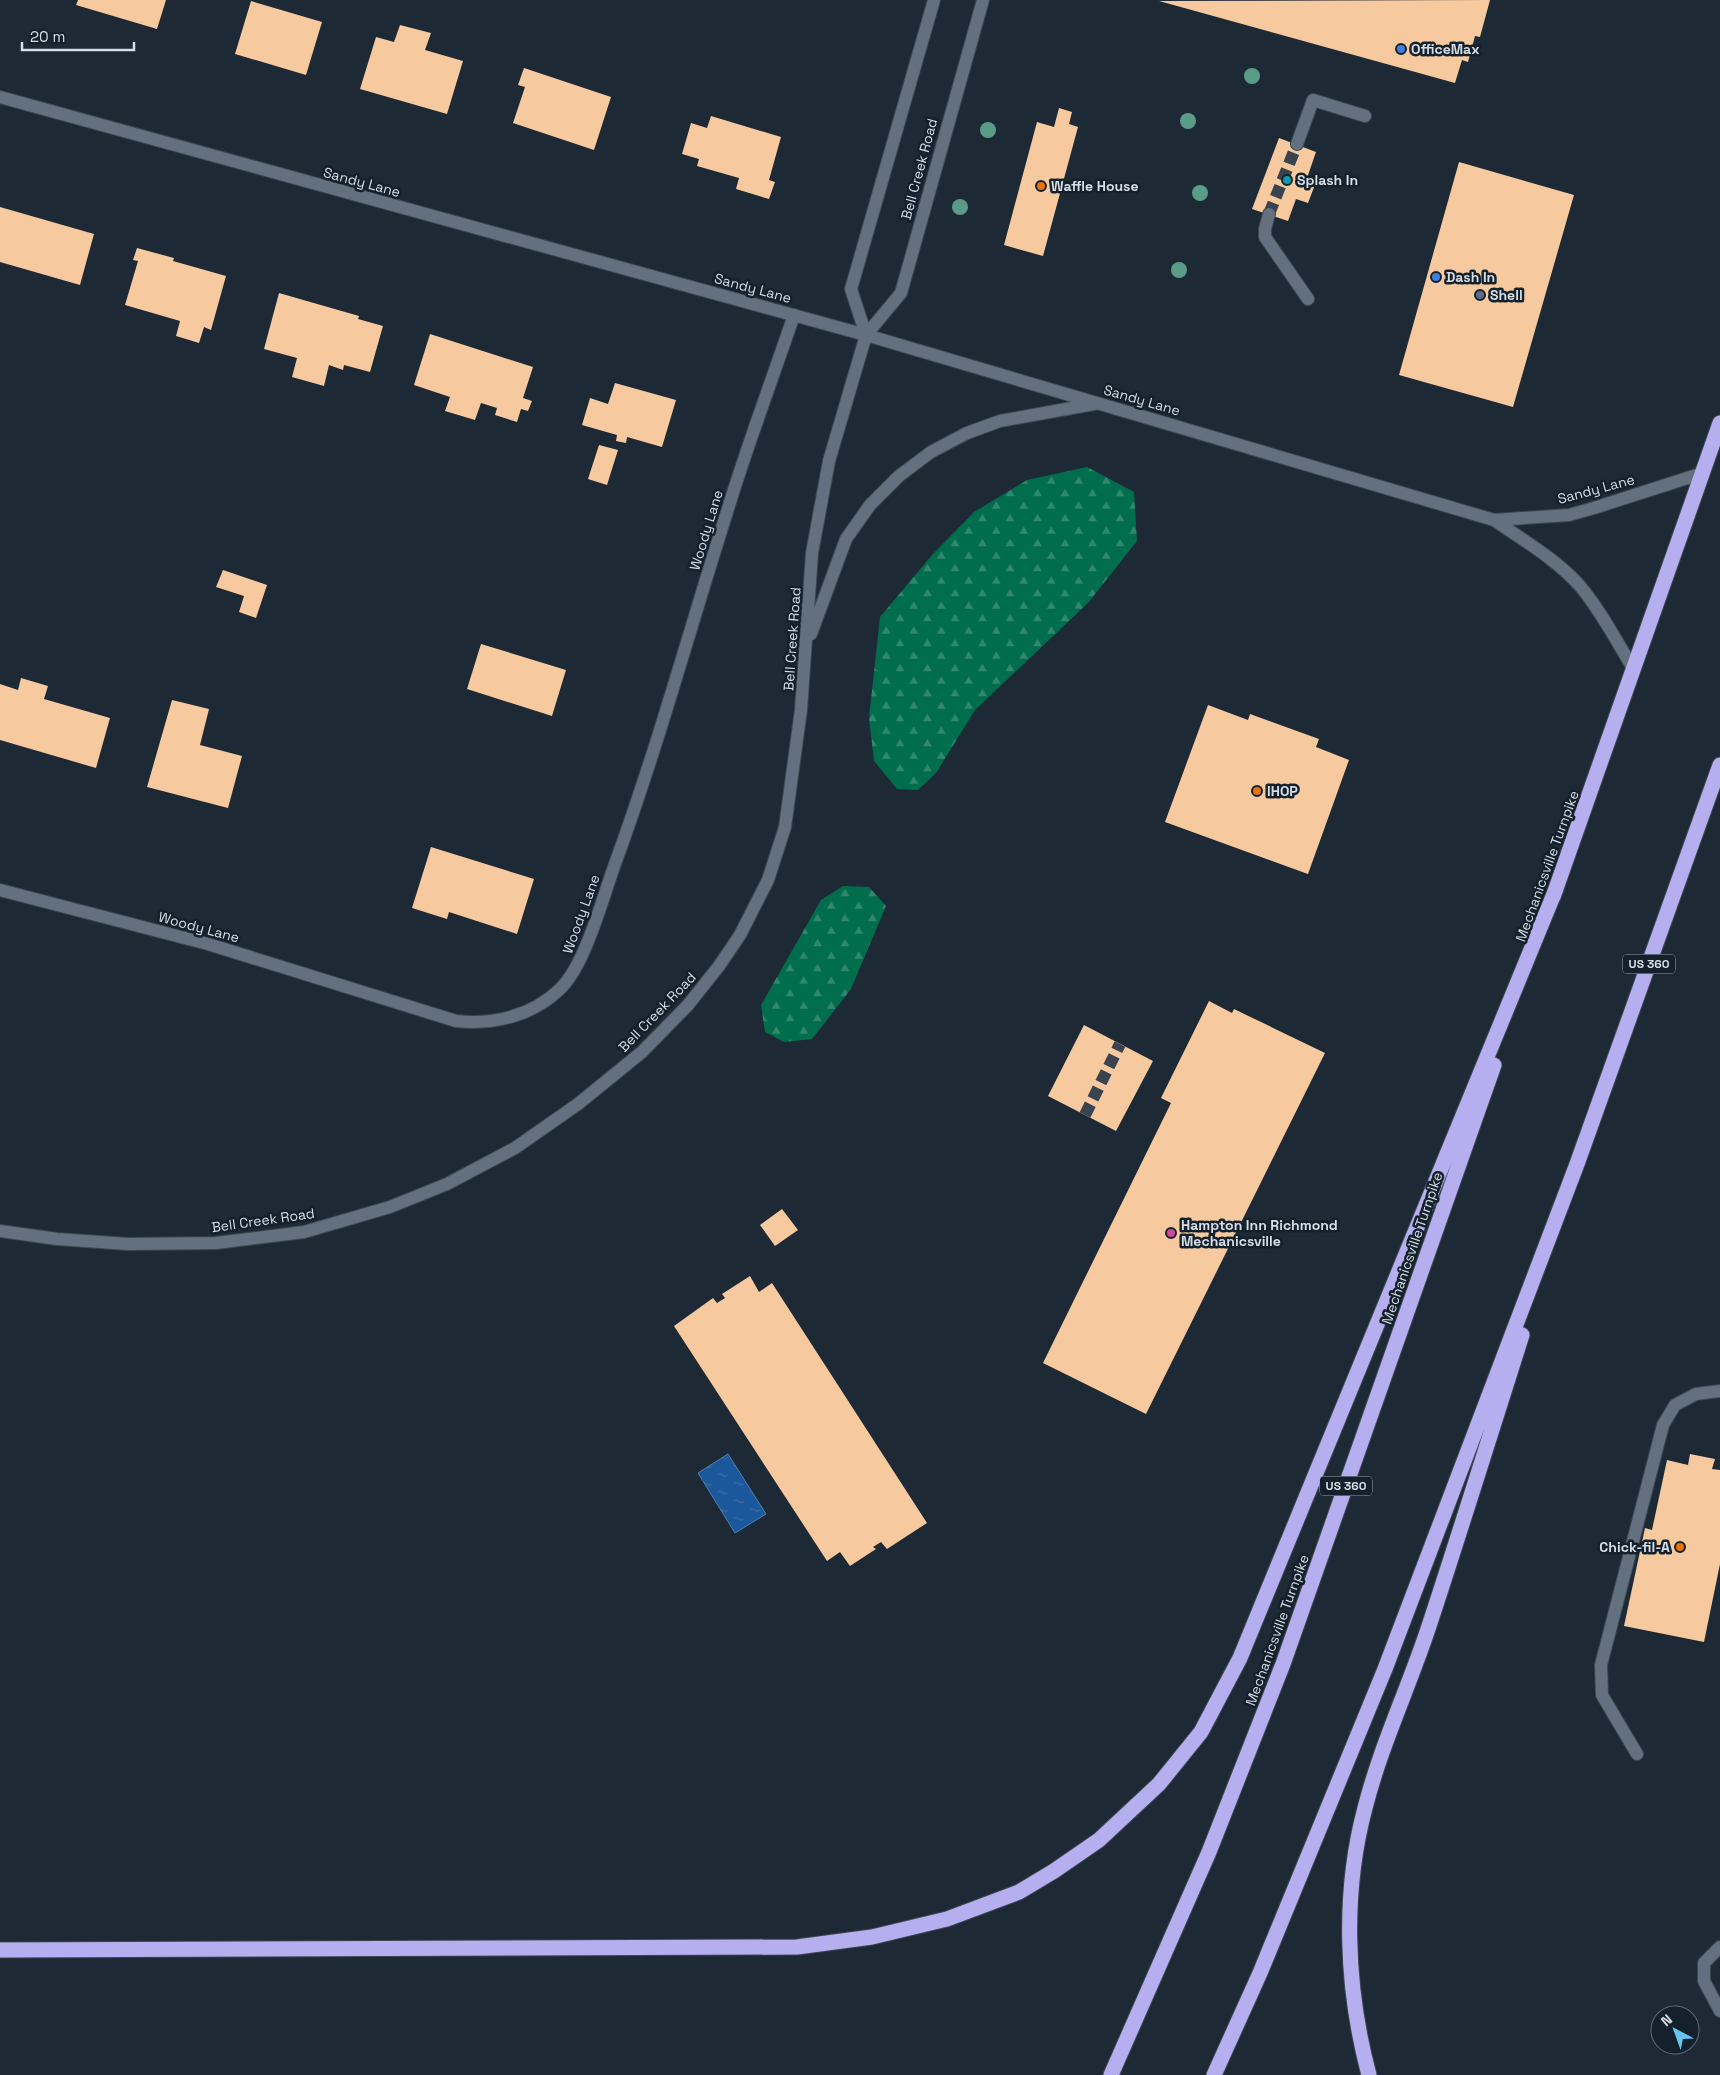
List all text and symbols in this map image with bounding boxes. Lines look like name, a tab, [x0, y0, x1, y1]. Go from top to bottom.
scale bar	[22, 20, 135, 52]
text: 20 m	[30, 27, 65, 46]
place label: OfficeMax	[1411, 40, 1479, 58]
marker: OfficeMax	[1395, 43, 1407, 55]
street label: Bell Creek Road	[897, 116, 941, 222]
street label: Sandy Lane	[322, 163, 402, 201]
place label: Splash In	[1297, 171, 1358, 189]
marker: Splash In	[1281, 174, 1293, 186]
place label: Waffle House	[1051, 177, 1139, 195]
marker: Waffle House	[1035, 180, 1047, 192]
place label: Dash In	[1446, 268, 1495, 286]
street label: Sandy Lane	[713, 269, 793, 307]
marker: Dash In	[1430, 271, 1442, 283]
place label: Shell	[1490, 286, 1523, 304]
marker: Shell	[1474, 289, 1486, 301]
street label: Sandy Lane	[1102, 380, 1182, 420]
street label: Sandy Lane	[1556, 470, 1636, 508]
street label: Woody Lane	[685, 488, 727, 572]
street label: Bell Creek Road	[779, 586, 805, 692]
place label: IHOP	[1267, 782, 1298, 800]
marker: IHOP	[1251, 785, 1263, 797]
street label: Mechanicsville Turnpike	[1511, 788, 1583, 944]
street label: Woody Lane	[558, 872, 604, 956]
street label: Woody Lane	[157, 908, 241, 946]
road number: US 360	[1623, 954, 1675, 974]
street label: Bell Creek Road	[614, 968, 700, 1056]
street label: Mechanicsville Turnpike	[1377, 1170, 1447, 1326]
street label: Bell Creek Road	[210, 1204, 316, 1236]
place label: Hampton Inn Richmond Mechanicsville	[1181, 1216, 1338, 1250]
marker: Hampton Inn Richmond Mechanicsville	[1165, 1227, 1177, 1239]
road number: US 360	[1320, 1476, 1372, 1495]
place label: Chick-fil-A	[1599, 1538, 1670, 1556]
marker: Chick-fil-A	[1674, 1541, 1686, 1553]
street label: Mechanicsville Turnpike	[1241, 1552, 1313, 1708]
north arrow	[1650, 2005, 1700, 2055]
text: N	[1657, 2010, 1676, 2030]

